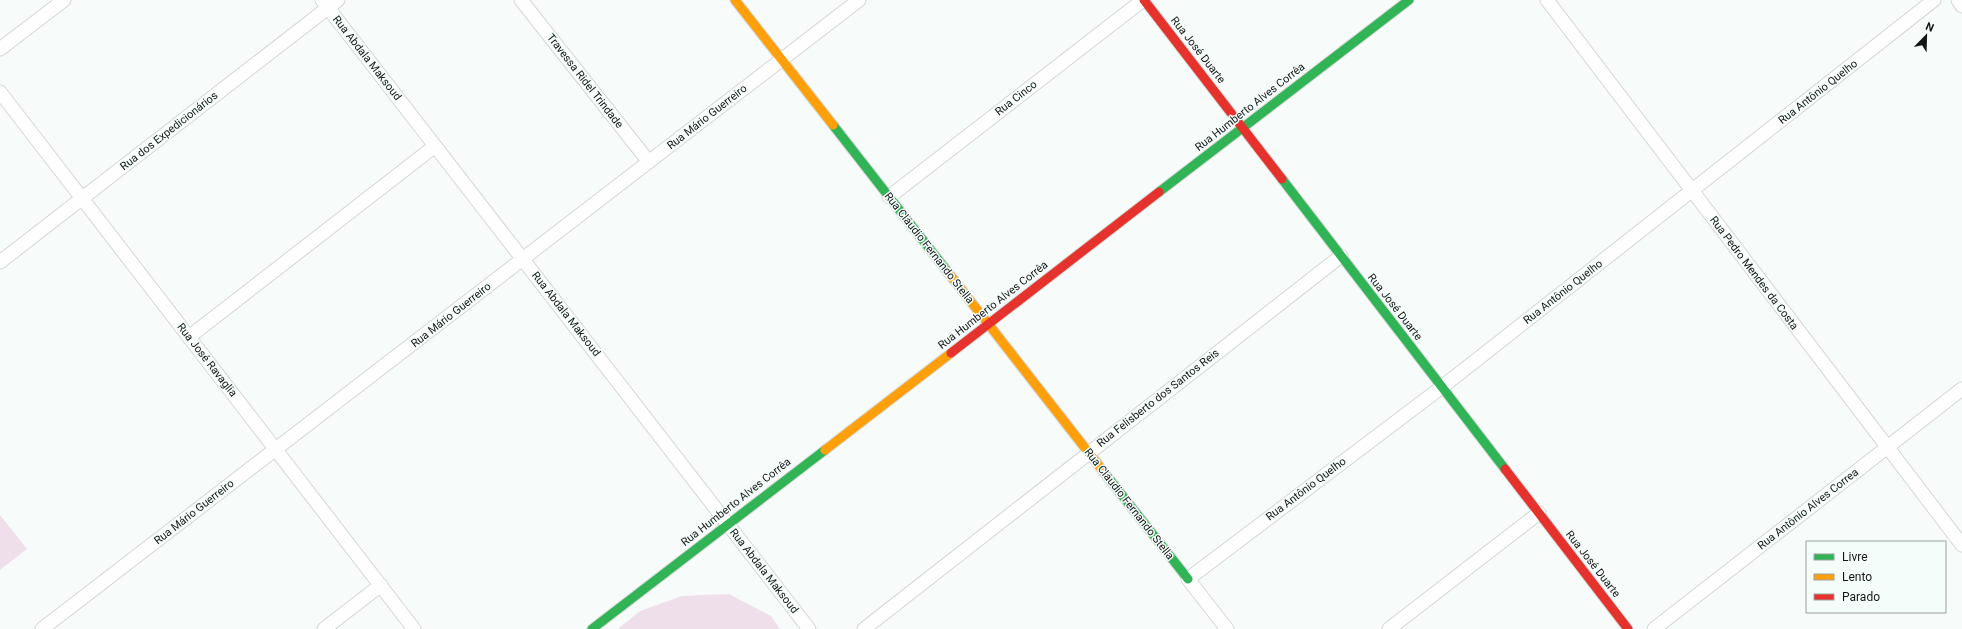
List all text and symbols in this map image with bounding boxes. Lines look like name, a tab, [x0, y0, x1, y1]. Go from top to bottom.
street label: Rua Abdala Maksoud	[330, 13, 404, 103]
street label: Rua José Duarte	[1168, 14, 1228, 86]
north arrow	[1906, 16, 1946, 56]
text: N	[1924, 20, 1936, 35]
street label: Travessa Ridel Trindade	[544, 31, 626, 131]
street label: Rua Antônio Quelho	[1776, 57, 1860, 127]
street label: Rua Humberto Alves Corrêa	[1193, 60, 1307, 154]
street label: Rua Cinco	[992, 78, 1040, 118]
street label: Rua Mário Guerreiro	[665, 82, 749, 152]
street label: Rua dos Expedicionários	[118, 89, 221, 173]
street label: Rua Cláudio Fernando Stella	[882, 190, 976, 306]
street label: Rua Pedro Mendes da Costa	[1707, 214, 1801, 332]
street label: Rua Antônio Quelho	[1521, 257, 1605, 327]
street label: Rua Humberto Alves Corrêa	[936, 258, 1050, 352]
street label: Rua Abdala Maksoud	[529, 269, 603, 359]
street label: Rua José Duarte	[1365, 271, 1425, 343]
street label: Rua Mário Guerreiro	[409, 280, 493, 350]
street label: Rua José Ravaglia	[174, 321, 240, 399]
street label: Rua Felisberto dos Santos Reis	[1094, 346, 1222, 450]
street label: Rua Cláudio Fernando Stella	[1082, 446, 1176, 562]
street label: Rua Humberto Alves Corrêa	[679, 455, 793, 549]
street label: Rua Antônio Quelho	[1263, 455, 1349, 523]
street label: Rua Antônio Alves Correa	[1755, 466, 1861, 552]
street label: Rua Mário Guerreiro	[152, 477, 236, 547]
street label: Rua Abdala Maksoud	[727, 526, 801, 616]
street label: Rua José Duarte	[1563, 528, 1623, 600]
legend	[1806, 541, 1946, 613]
text: Livre	[1842, 550, 1868, 564]
text: Lento	[1842, 570, 1872, 584]
text: Parado	[1842, 590, 1880, 604]

